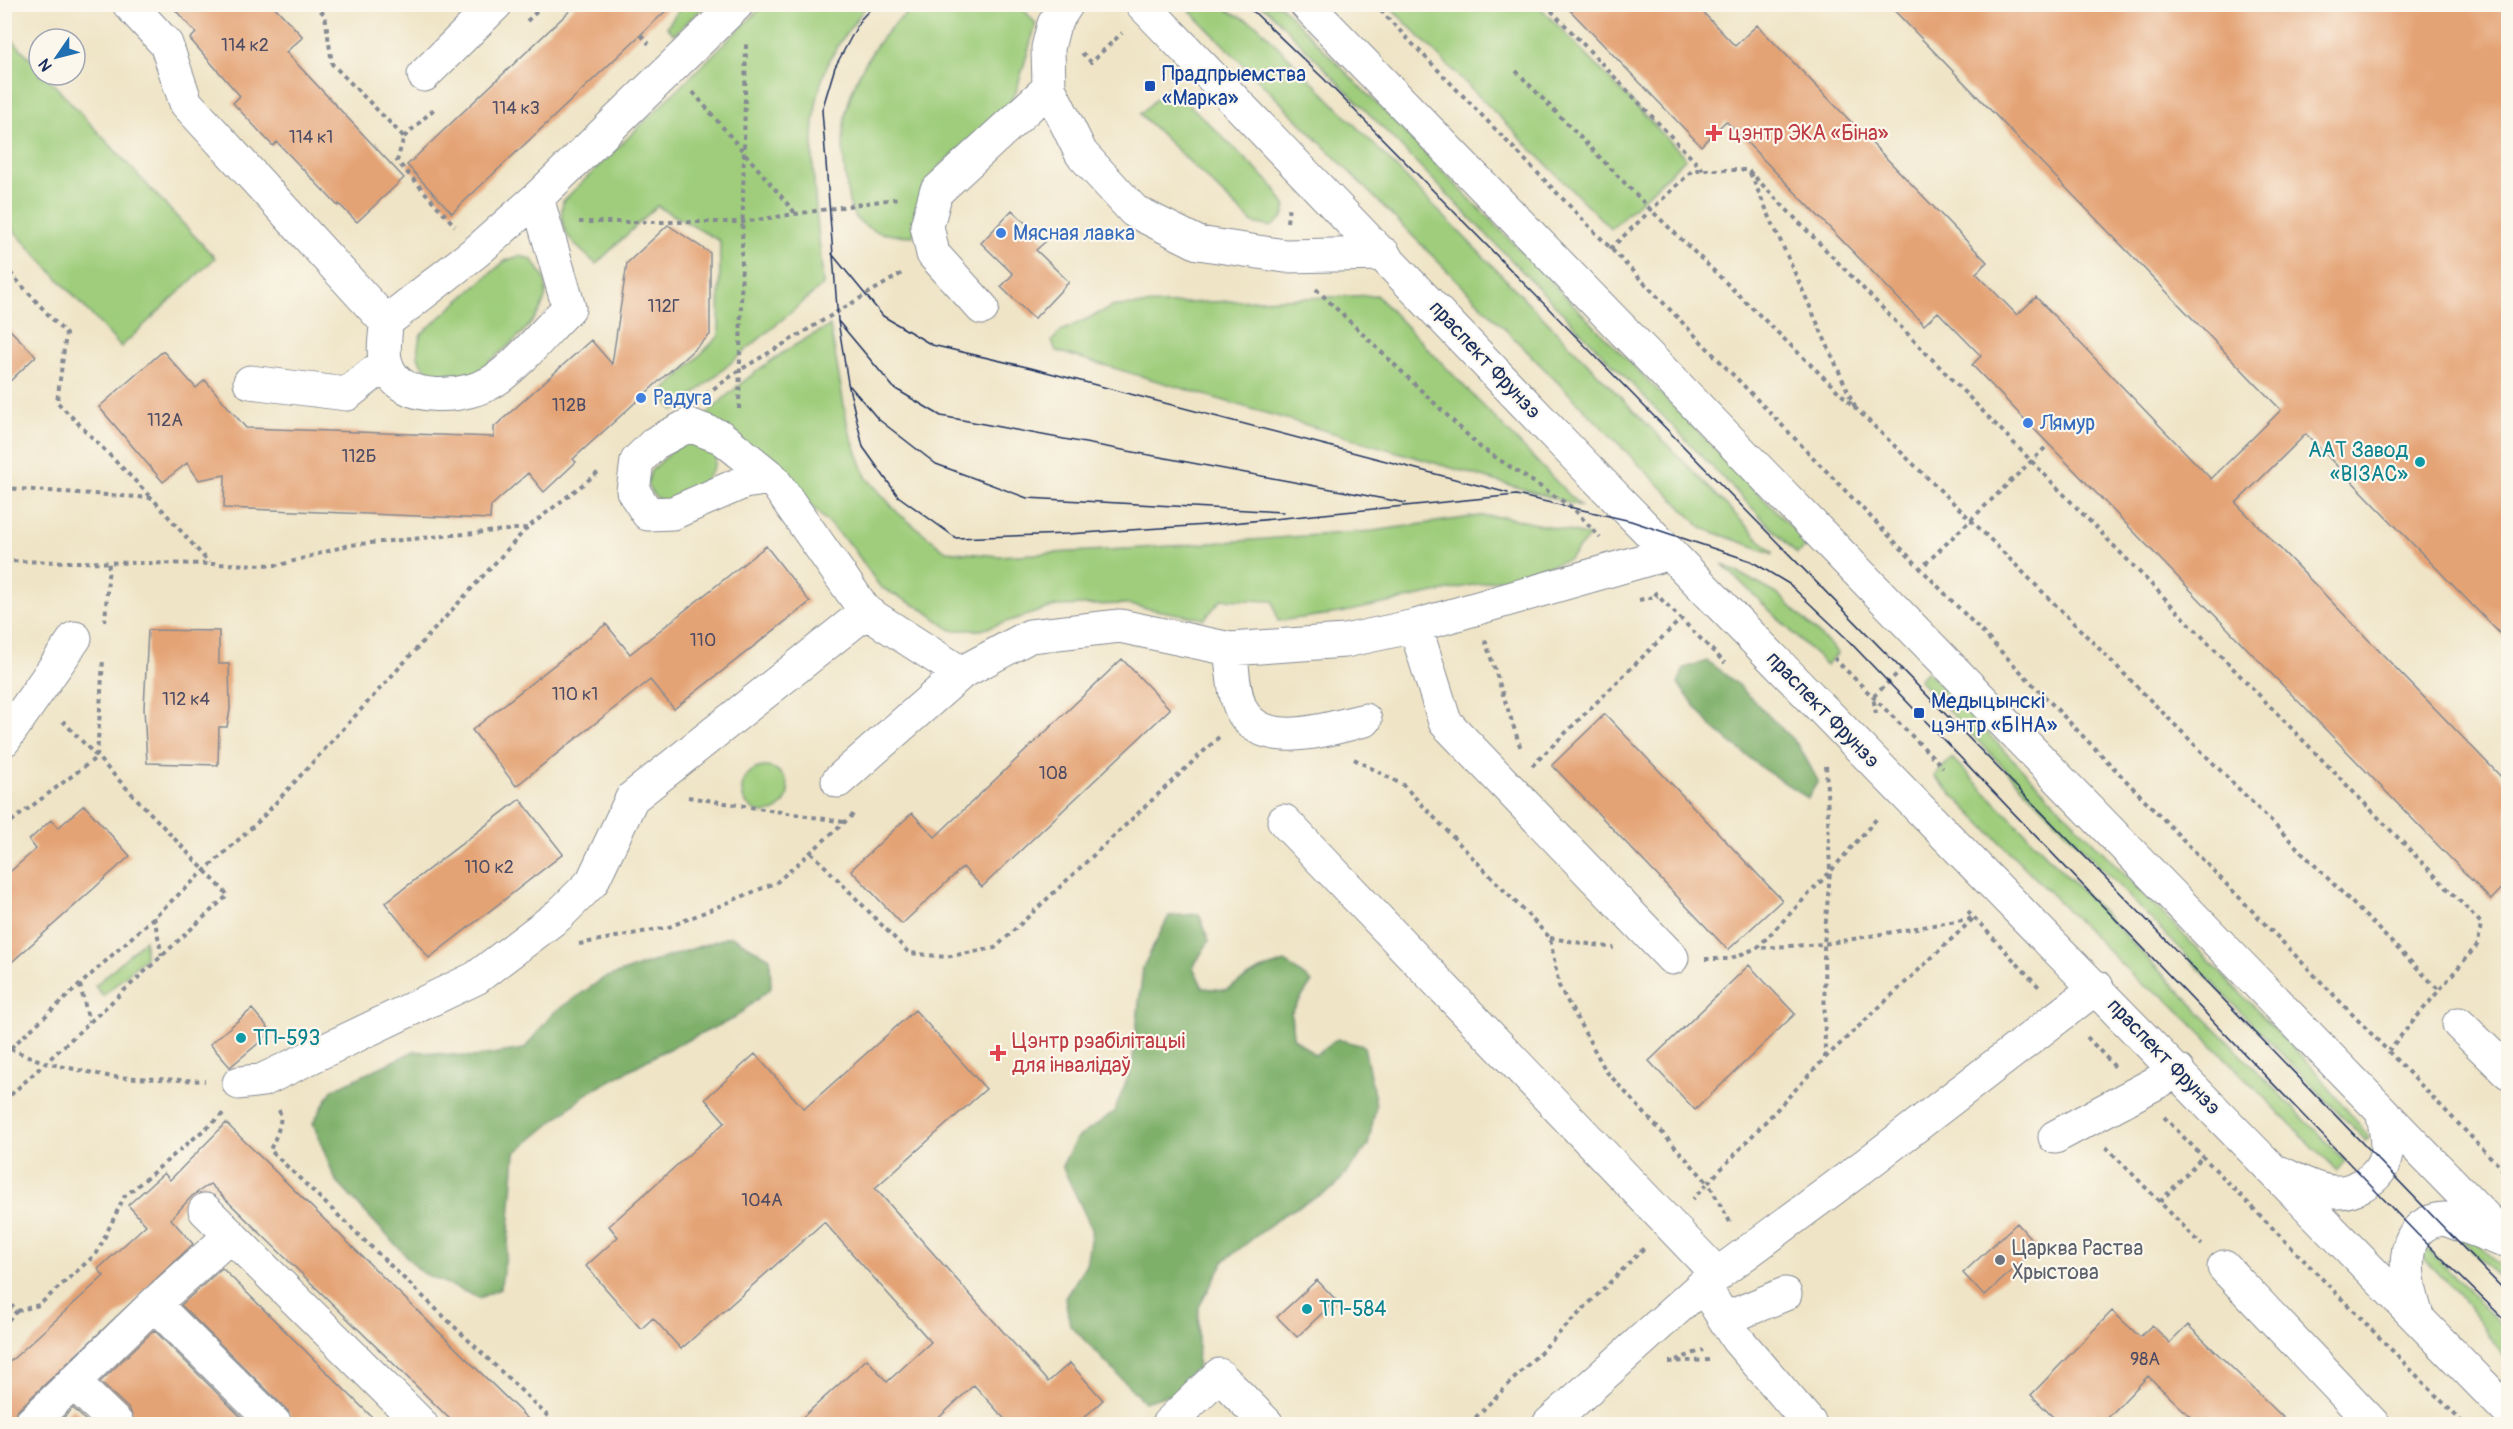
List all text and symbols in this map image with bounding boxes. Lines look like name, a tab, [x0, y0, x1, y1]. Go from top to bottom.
north arrow	[27, 27, 87, 87]
house number: 114 к2	[221, 34, 269, 57]
text: N	[34, 55, 57, 75]
place label: Прадпрыемства «Марка»	[1162, 61, 1306, 112]
marker: Прадпрыемства «Марка»	[1143, 79, 1157, 93]
house number: 114 к3	[492, 97, 540, 120]
place label: цэнтр ЭКА «Біна»	[1728, 120, 1889, 147]
marker: цэнтр ЭКА «Біна»	[1705, 124, 1723, 142]
house number: 114 к1	[289, 126, 333, 149]
place label: Мясная лавка	[1013, 220, 1135, 247]
marker: Мясная лавка	[994, 226, 1008, 240]
house number: 112Г	[648, 295, 680, 318]
street label: праспект Фрунзэ	[1423, 295, 1547, 425]
place label: Радуга	[653, 385, 712, 412]
marker: Радуга	[634, 391, 648, 405]
house number: 112В	[552, 394, 586, 417]
house number: 112А	[147, 409, 183, 432]
place label: Лямур	[2039, 410, 2095, 437]
marker: Лямур	[2021, 416, 2035, 430]
place label: ААТ Завод «ВІЗАС»	[2308, 437, 2408, 488]
house number: 112Б	[342, 445, 376, 468]
marker: ААТ Завод «ВІЗАС»	[2413, 455, 2427, 469]
house number: 110	[690, 629, 716, 652]
street label: праспект Фрунзэ	[1760, 646, 1886, 774]
house number: 110 к1	[552, 683, 598, 706]
house number: 112 к4	[162, 688, 210, 711]
place label: Медыцынскі цэнтр «БІНА»	[1931, 688, 2058, 739]
marker: Медыцынскі цэнтр «БІНА»	[1912, 706, 1926, 720]
house number: 108	[1039, 762, 1067, 785]
house number: 110 к2	[464, 856, 514, 879]
street label: праспект Фрунзэ	[2101, 993, 2227, 1121]
place label: ТП-593	[253, 1025, 320, 1052]
place label: Цэнтр рэабілітацыі для інвалідаў	[1012, 1028, 1186, 1079]
marker: ТП-593	[234, 1031, 248, 1045]
marker: Цэнтр рэабілітацыі для інвалідаў	[989, 1044, 1007, 1062]
house number: 104А	[741, 1189, 783, 1212]
place label: Царква Раства Хрыстова	[2012, 1235, 2143, 1286]
marker: Царква Раства Хрыстова	[1993, 1253, 2007, 1267]
place label: ТП-584	[1319, 1296, 1386, 1323]
marker: ТП-584	[1300, 1302, 1314, 1316]
house number: 98А	[2130, 1348, 2160, 1371]

